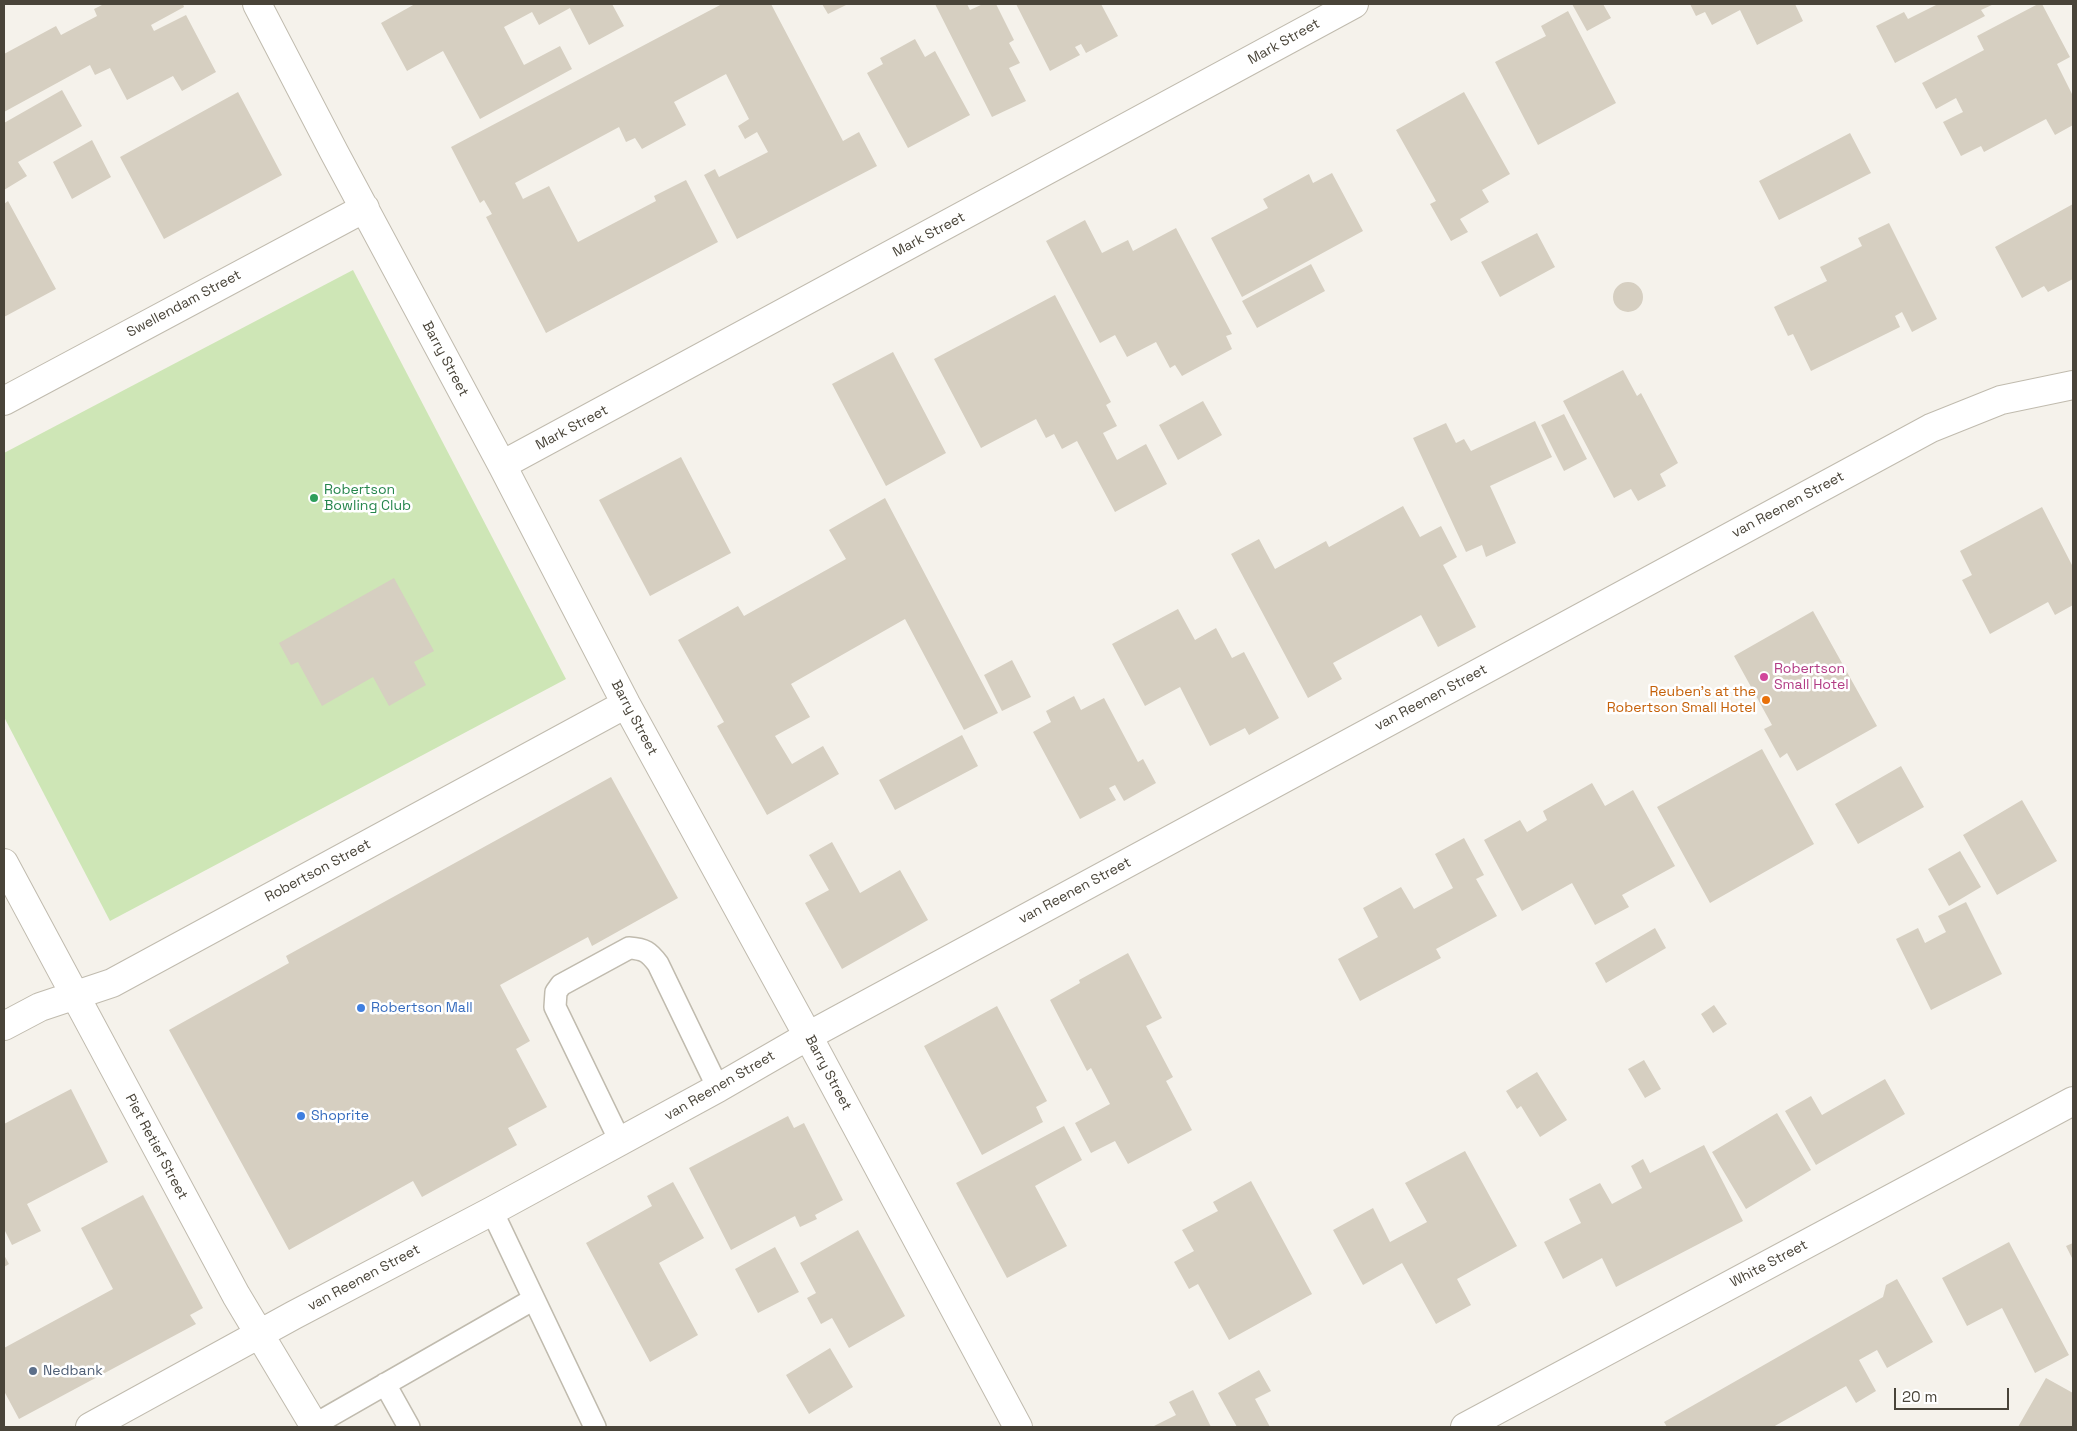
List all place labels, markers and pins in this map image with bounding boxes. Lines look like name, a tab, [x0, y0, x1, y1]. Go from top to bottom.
place label: Robertson Bowling Club	[324, 482, 411, 514]
marker: Robertson Bowling Club	[308, 492, 320, 504]
place label: Robertson Small Hotel	[1774, 661, 1849, 694]
marker: Robertson Small Hotel	[1758, 671, 1770, 683]
place label: Reuben's at the Robertson Small Hotel	[1607, 684, 1756, 716]
marker: Reuben's at the Robertson Small Hotel	[1760, 694, 1772, 706]
place label: Robertson Mall	[371, 1000, 473, 1016]
marker: Robertson Mall	[355, 1002, 367, 1014]
place label: Shoprite	[311, 1108, 369, 1124]
marker: Shoprite	[295, 1110, 307, 1122]
place label: Nedbank	[43, 1363, 103, 1379]
marker: Nedbank	[27, 1365, 39, 1377]

